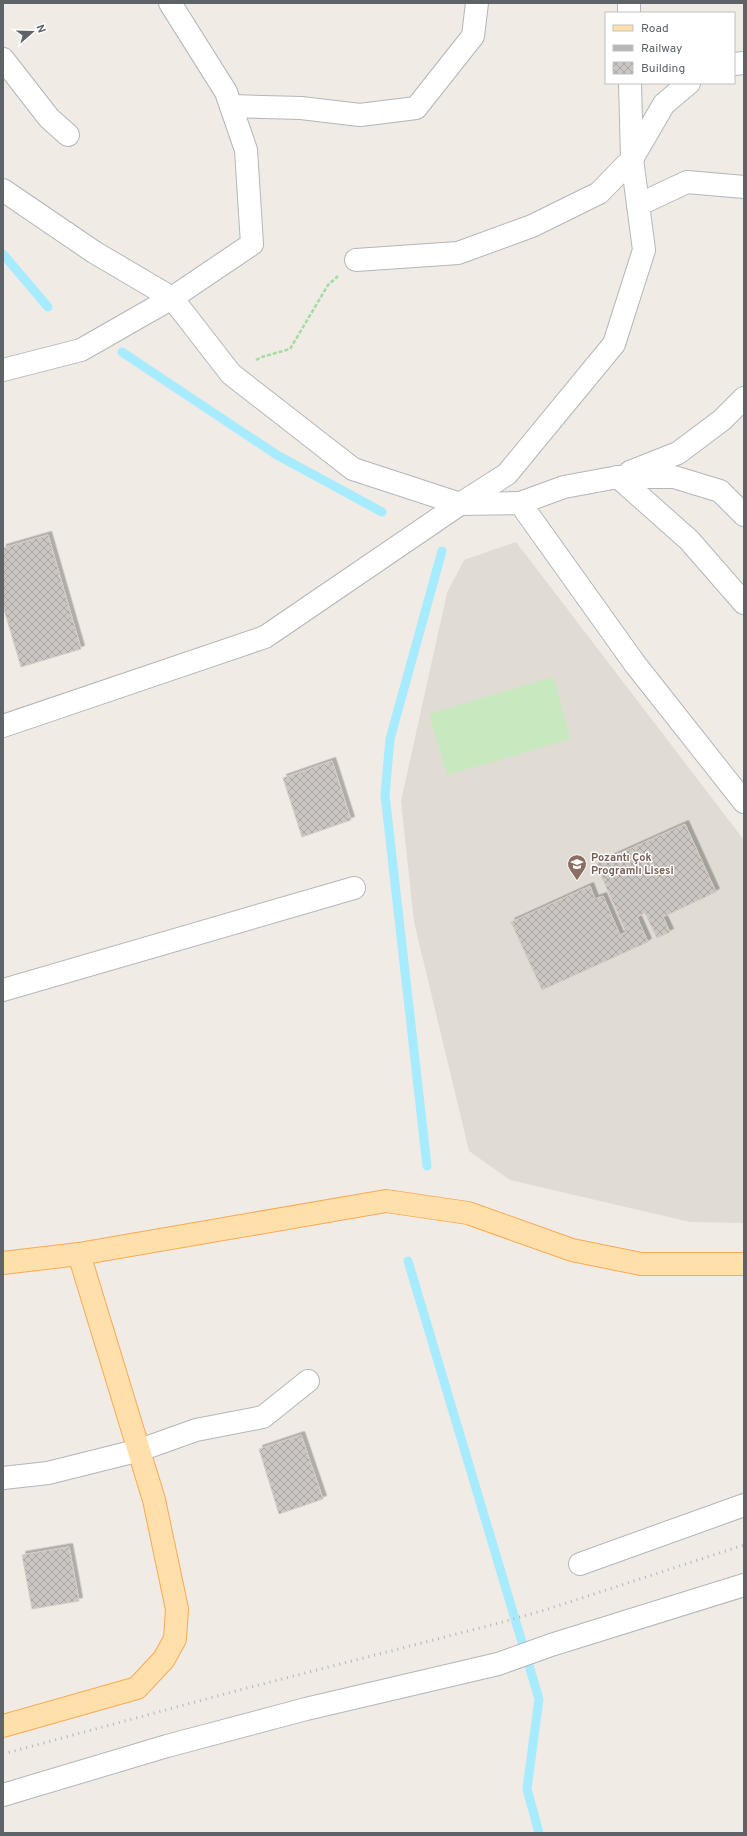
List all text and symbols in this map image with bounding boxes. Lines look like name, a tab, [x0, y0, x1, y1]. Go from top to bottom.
north arrow	[12, 12, 52, 52]
legend	[605, 12, 735, 84]
text: Road	[641, 21, 669, 37]
text: N	[33, 23, 48, 35]
text: Railway	[641, 41, 682, 57]
text: Building	[641, 61, 685, 77]
place label: Pozantı Çok Programlı Lisesi	[591, 851, 674, 878]
school or university icon: Pozantı Çok Programlı Lisesi	[566, 853, 588, 881]

